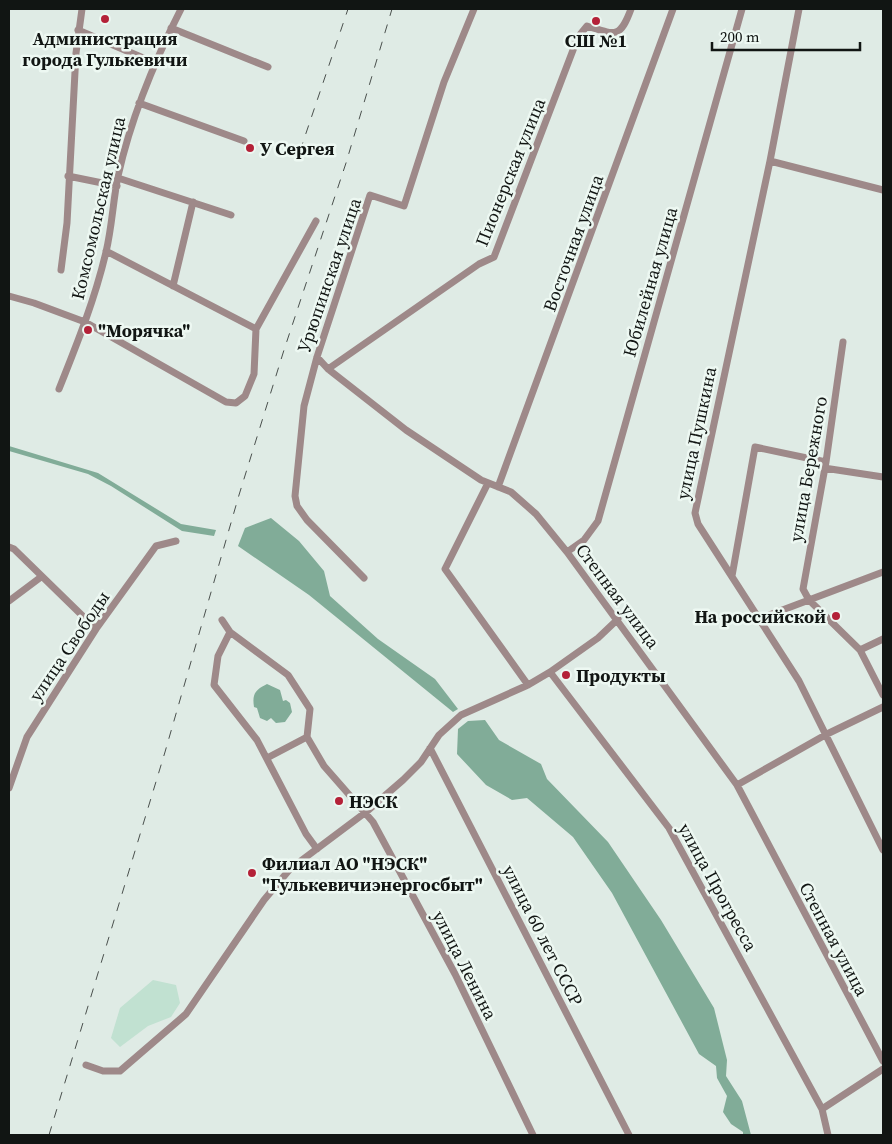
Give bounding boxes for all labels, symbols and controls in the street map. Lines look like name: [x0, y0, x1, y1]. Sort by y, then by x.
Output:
marker: Администрация города Гулькевичи: [99, 13, 111, 25]
marker: СШ №1: [590, 15, 602, 27]
scale bar: [712, 20, 860, 52]
place label: Администрация города Гулькевичи: [22, 26, 188, 72]
text: 200 m: [720, 26, 760, 47]
place label: СШ №1: [565, 28, 627, 53]
street label: Пионерская улица: [469, 93, 552, 250]
street label: Комсомольская улица: [65, 113, 131, 302]
place label: У Сергея: [260, 136, 335, 161]
marker: У Сергея: [244, 142, 256, 154]
street label: Восточная улица: [537, 170, 610, 315]
street label: Урюпинская улица: [291, 194, 367, 356]
street label: Юбилейная улица: [617, 203, 684, 360]
place label: "Морячка": [98, 318, 190, 343]
marker: "Морячка": [82, 324, 94, 336]
street label: улица Пушкина: [670, 364, 722, 502]
street label: улица Бережного: [783, 394, 833, 544]
street label: Степная улица: [570, 538, 666, 654]
street label: улица Свободы: [23, 586, 115, 706]
place label: На российской: [694, 604, 826, 629]
marker: На российской: [830, 610, 842, 622]
place label: Продукты: [576, 663, 666, 688]
marker: Продукты: [560, 669, 572, 681]
place label: НЭСК: [349, 789, 398, 814]
marker: НЭСК: [333, 795, 345, 807]
street label: улица Прогресса: [672, 818, 764, 956]
place label: Филиал АО "НЭСК" "Гулькевичиэнергосбыт": [262, 851, 483, 897]
street label: улица 60 лет СССР: [497, 860, 589, 1010]
marker: Филиал АО "НЭСК" "Гулькевичиэнергосбыт": [246, 867, 258, 879]
street label: Степная улица: [793, 878, 875, 1001]
street label: улица Ленина: [427, 906, 504, 1025]

